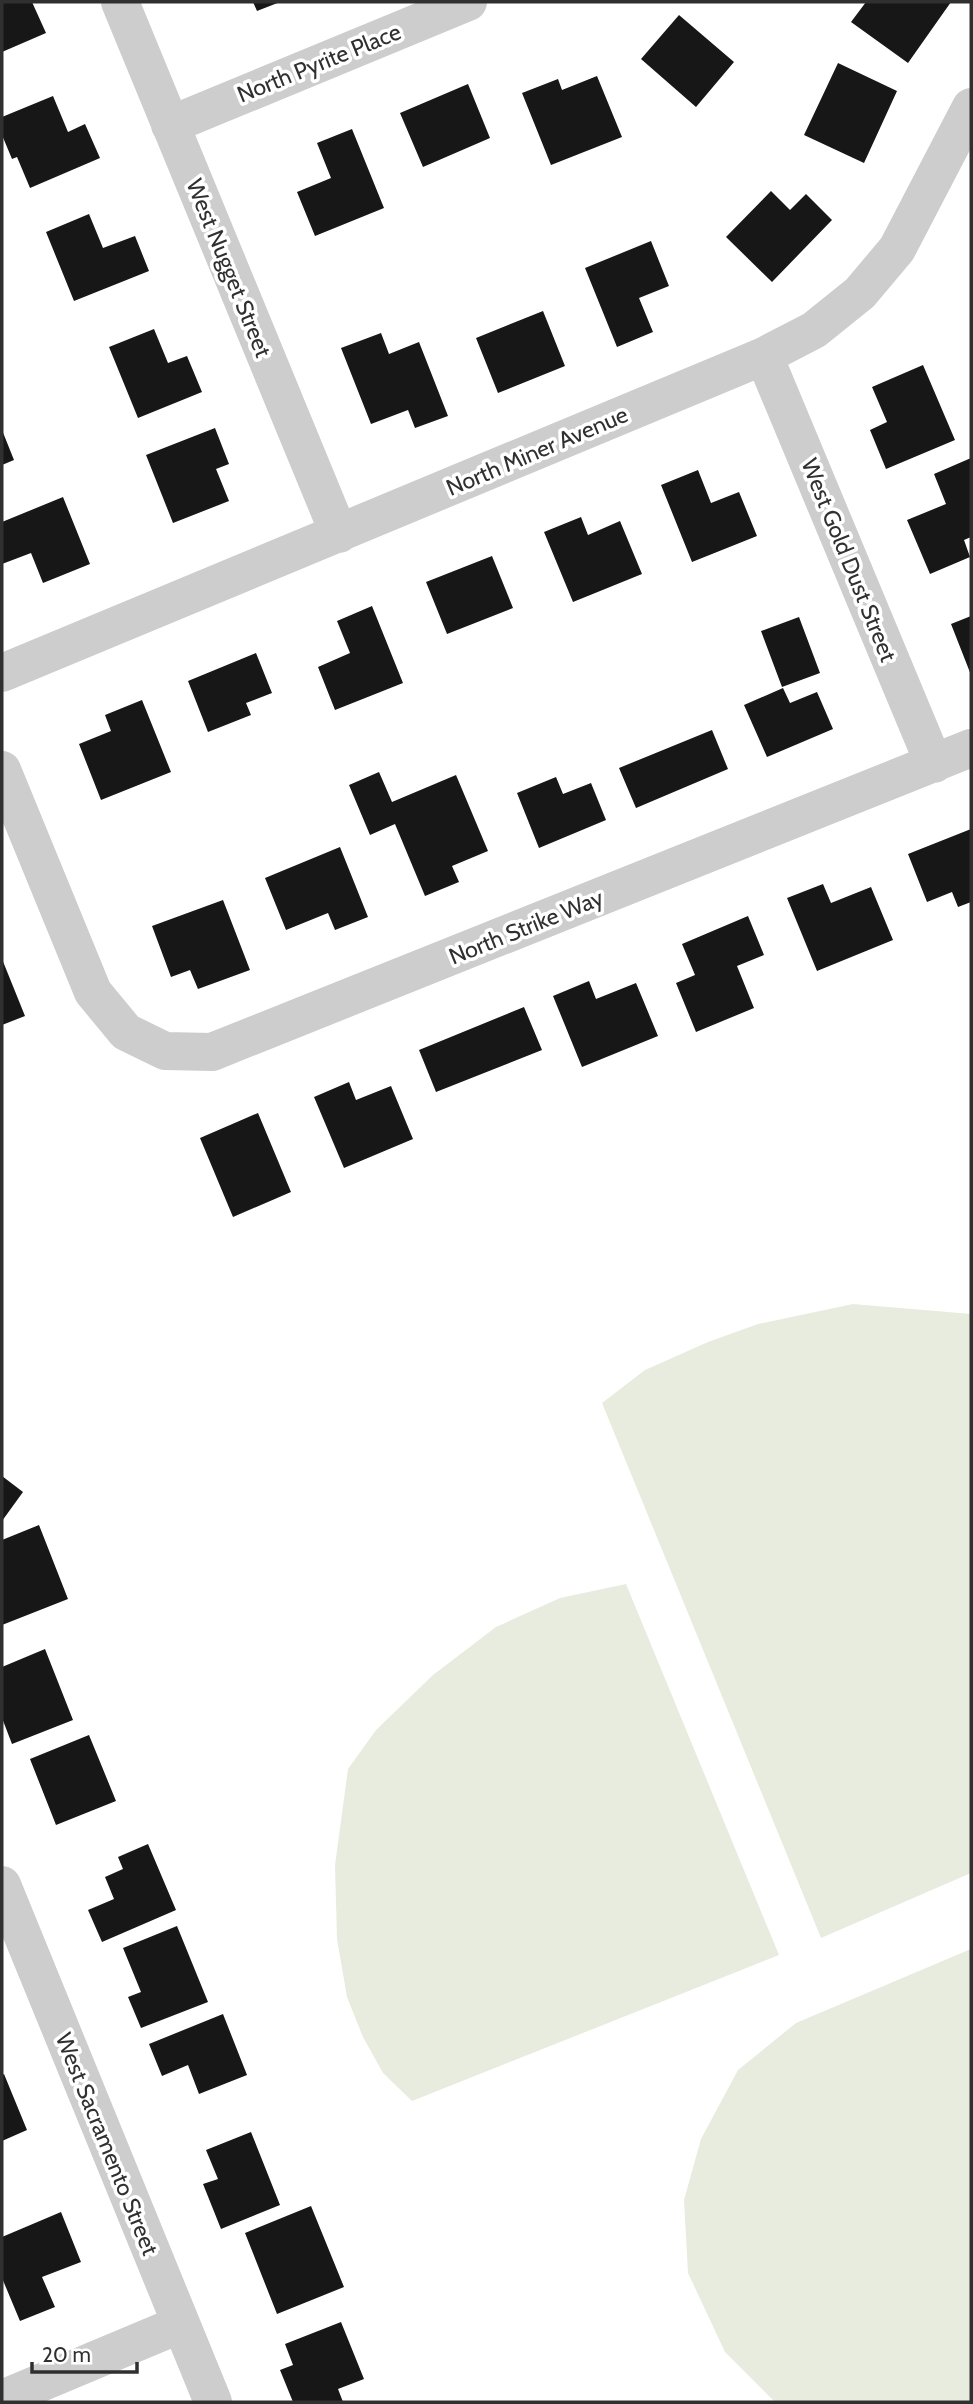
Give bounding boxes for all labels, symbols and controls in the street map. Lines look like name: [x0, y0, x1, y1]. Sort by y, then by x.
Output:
street label: North Pyrite Place: [233, 17, 405, 109]
street label: West Nugget Street: [180, 175, 278, 361]
street label: North Miner Avenue: [442, 400, 632, 502]
street label: West Gold Dust Street: [795, 454, 903, 666]
street label: North Strike Way: [445, 883, 608, 971]
street label: West Sacramento Street: [50, 2029, 165, 2260]
scale bar: [32, 2330, 136, 2374]
text: 20 m: [42, 2342, 91, 2367]

